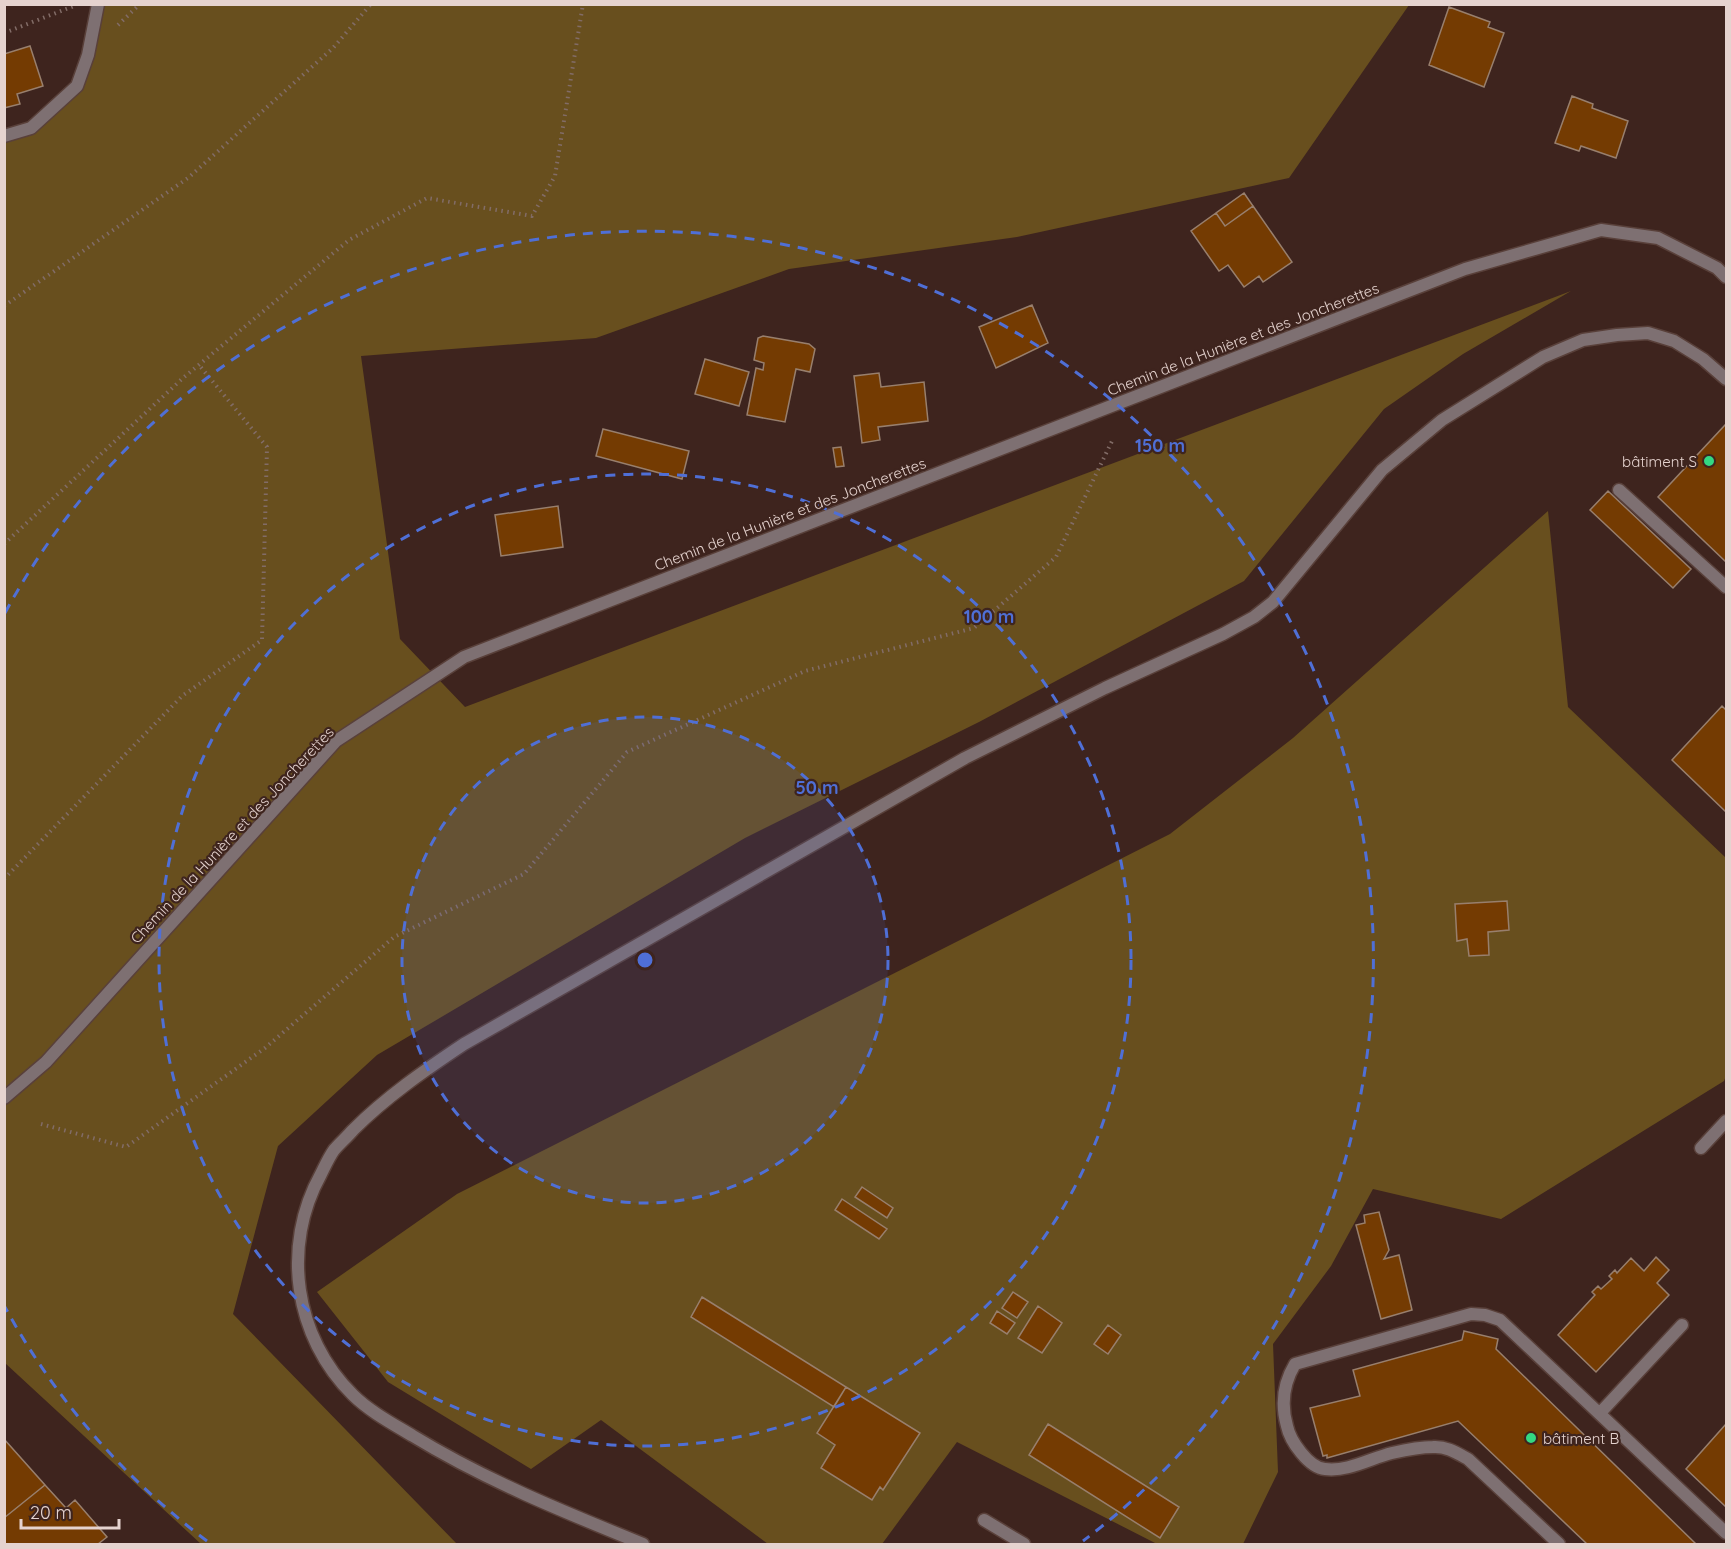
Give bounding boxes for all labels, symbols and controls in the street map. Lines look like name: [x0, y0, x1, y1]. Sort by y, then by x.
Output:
street label: Chemin de la Hunière et des Joncherettes: [1105, 278, 1381, 400]
text: 150 m: [1135, 434, 1185, 457]
place label: bâtiment S: [1622, 452, 1697, 471]
street label: Chemin de la Hunière et des Joncherettes: [652, 453, 928, 575]
marker: bâtiment S: [1702, 454, 1716, 468]
text: 100 m: [964, 605, 1014, 628]
street label: Chemin de la Hunière et des Joncherettes: [126, 723, 338, 947]
text: 50 m: [795, 776, 839, 799]
centre of rings: [635, 950, 655, 970]
place label: bâtiment B: [1543, 1429, 1619, 1448]
marker: bâtiment B: [1524, 1431, 1538, 1445]
scale bar: [21, 1492, 118, 1530]
text: 20 m: [30, 1501, 72, 1524]

